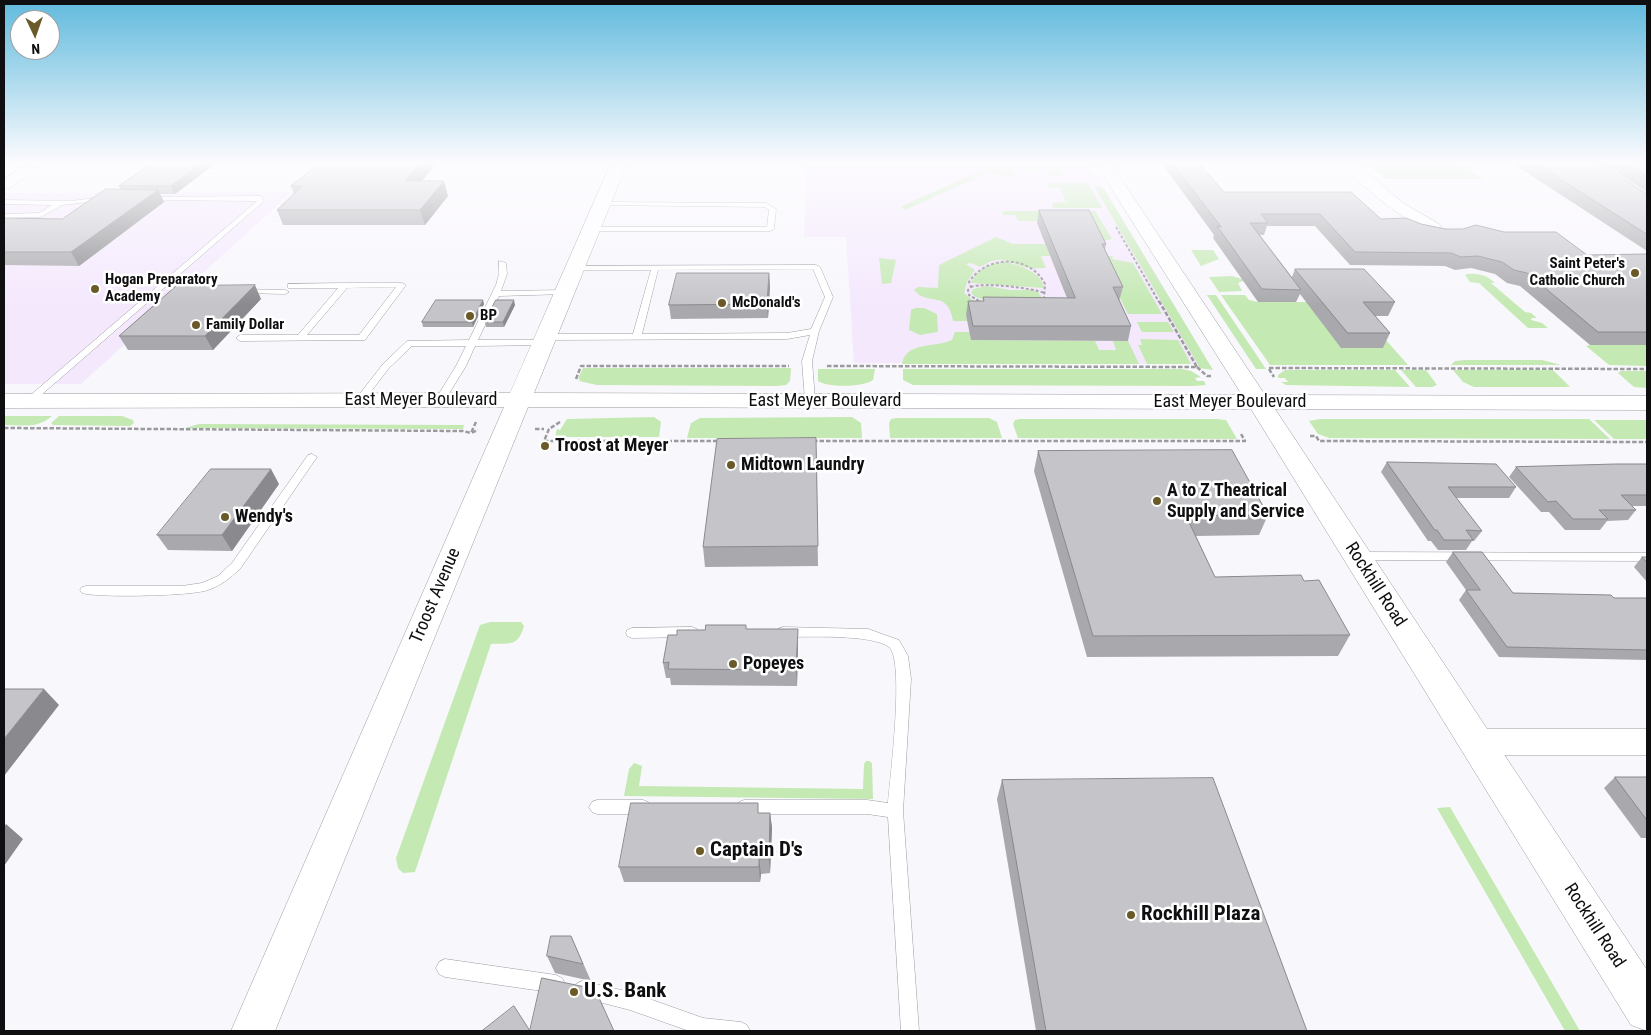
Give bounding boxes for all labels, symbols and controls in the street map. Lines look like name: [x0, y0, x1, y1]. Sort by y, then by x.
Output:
north arrow: [10, 10, 60, 60]
text: N: [31, 41, 40, 57]
place label: Saint Peter's Catholic Church: [1530, 255, 1625, 290]
marker: Saint Peter's Catholic Church: [1629, 267, 1641, 279]
place label: Hogan Preparatory Academy: [105, 271, 218, 306]
marker: Hogan Preparatory Academy: [89, 283, 101, 295]
place label: McDonald's: [732, 294, 800, 312]
marker: McDonald's: [716, 297, 728, 309]
place label: BP: [480, 307, 497, 325]
marker: BP: [464, 310, 476, 322]
place label: Family Dollar: [206, 316, 284, 334]
marker: Family Dollar: [190, 319, 202, 331]
street label: East Meyer Boulevard: [344, 389, 498, 411]
street label: East Meyer Boulevard: [748, 390, 902, 412]
street label: East Meyer Boulevard: [1153, 391, 1307, 413]
place label: Troost at Meyer: [555, 435, 668, 457]
marker: Troost at Meyer: [539, 440, 551, 452]
place label: Midtown Laundry: [741, 454, 865, 476]
marker: Midtown Laundry: [725, 459, 737, 471]
place label: A to Z Theatrical Supply and Service: [1167, 480, 1304, 522]
marker: A to Z Theatrical Supply and Service: [1151, 495, 1163, 507]
place label: Wendy's: [235, 506, 293, 528]
marker: Wendy's: [219, 511, 231, 523]
street label: Rockhill Road: [1340, 539, 1410, 631]
street label: Troost Avenue: [406, 545, 466, 647]
place label: Popeyes: [743, 653, 804, 675]
marker: Popeyes: [727, 658, 739, 670]
place label: Captain D's: [710, 838, 803, 864]
marker: Captain D's: [694, 845, 706, 857]
street label: Rockhill Road: [1559, 880, 1629, 972]
place label: Rockhill Plaza: [1141, 902, 1260, 928]
marker: Rockhill Plaza: [1125, 909, 1137, 921]
place label: U.S. Bank: [584, 979, 666, 1005]
marker: U.S. Bank: [568, 986, 580, 998]

